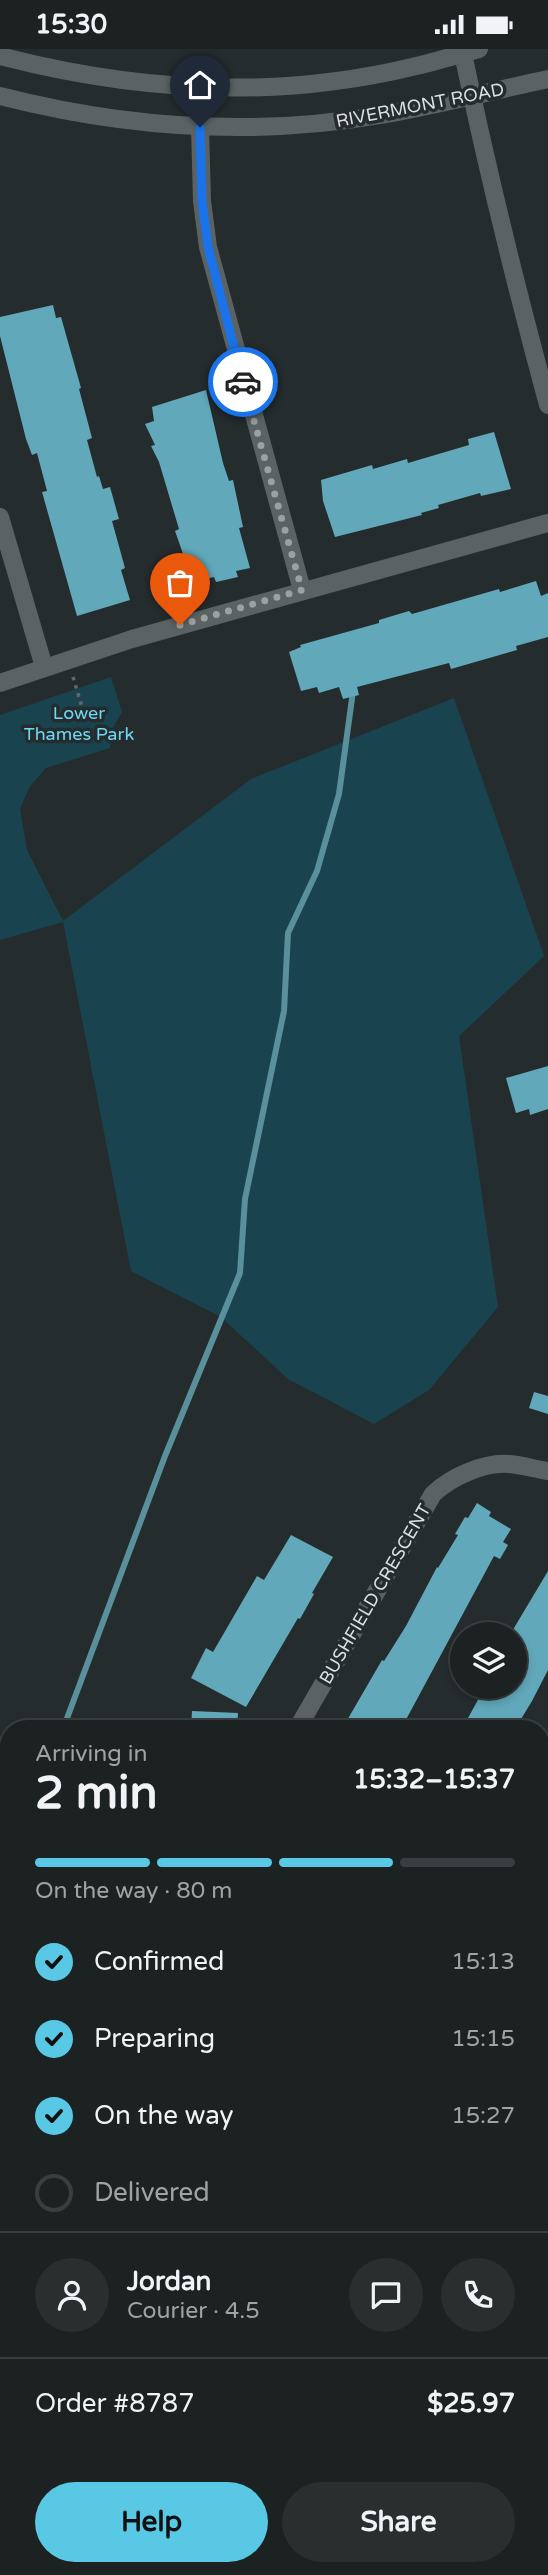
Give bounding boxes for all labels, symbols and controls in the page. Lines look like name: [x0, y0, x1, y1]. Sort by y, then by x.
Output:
text: 15:30: [35, 9, 107, 40]
pin: [170, 55, 230, 127]
icon: home: [181, 66, 219, 104]
street label: RIVERMONT ROAD: [334, 78, 506, 132]
courier: [208, 347, 278, 417]
icon: car: [224, 363, 262, 401]
pin: [150, 553, 210, 625]
icon: bag: [161, 564, 199, 602]
park label: Lower Thames Park: [24, 702, 134, 745]
street label: BUSHFIELD CRESCENT: [314, 1500, 436, 1688]
map controls: [450, 1622, 527, 1699]
button: layers: [450, 1622, 527, 1699]
text: Arriving in: [35, 1740, 148, 1768]
text: 15:32–15:37: [353, 1764, 515, 1795]
text: 2 min: [35, 1766, 158, 1821]
text: On the way · 80 m: [35, 1877, 232, 1905]
icon: check: [35, 1943, 73, 1981]
text: Confirmed: [94, 1946, 224, 1977]
text: 15:13: [451, 1948, 515, 1976]
icon: check: [35, 2020, 73, 2058]
text: Preparing: [94, 2023, 215, 2054]
text: 15:15: [451, 2025, 515, 2053]
icon: check: [35, 2097, 73, 2135]
text: On the way: [94, 2100, 234, 2131]
text: 15:27: [451, 2102, 515, 2130]
text: Delivered: [94, 2177, 210, 2208]
button: person: [35, 2258, 109, 2332]
button: chat: [349, 2258, 423, 2332]
button: phone: [441, 2258, 515, 2332]
text: Jordan: [127, 2266, 211, 2297]
text: Courier · 4.5: [127, 2297, 260, 2325]
text: Order #8787: [35, 2388, 195, 2419]
text: $25.97: [427, 2388, 515, 2419]
button: Help: [35, 2482, 268, 2562]
button: Share: [282, 2482, 515, 2562]

